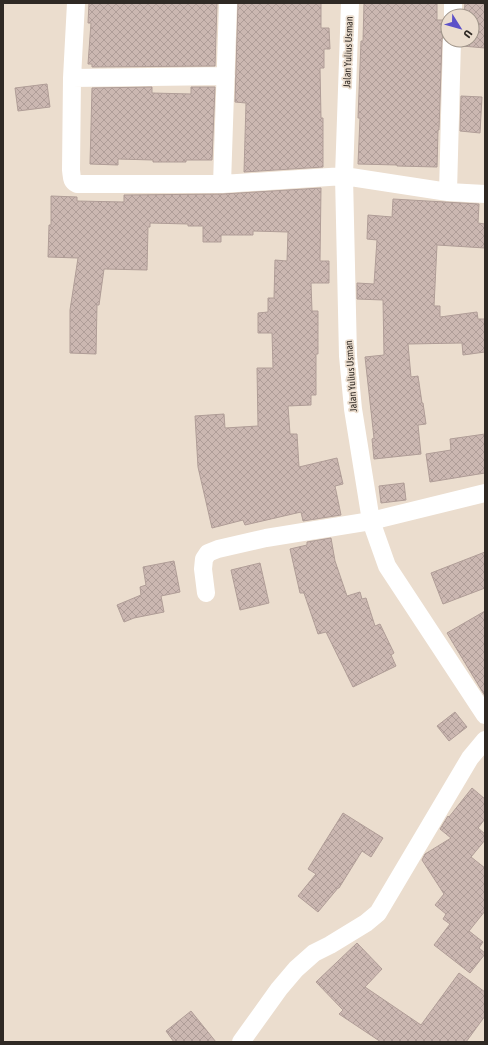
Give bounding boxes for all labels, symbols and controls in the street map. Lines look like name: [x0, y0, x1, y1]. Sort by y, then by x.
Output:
north arrow: [440, 8, 480, 48]
street label: Jalan Yulius Usman: [341, 16, 355, 88]
text: U: [461, 28, 475, 40]
street label: Jalan Yulius Usman: [343, 340, 359, 412]

